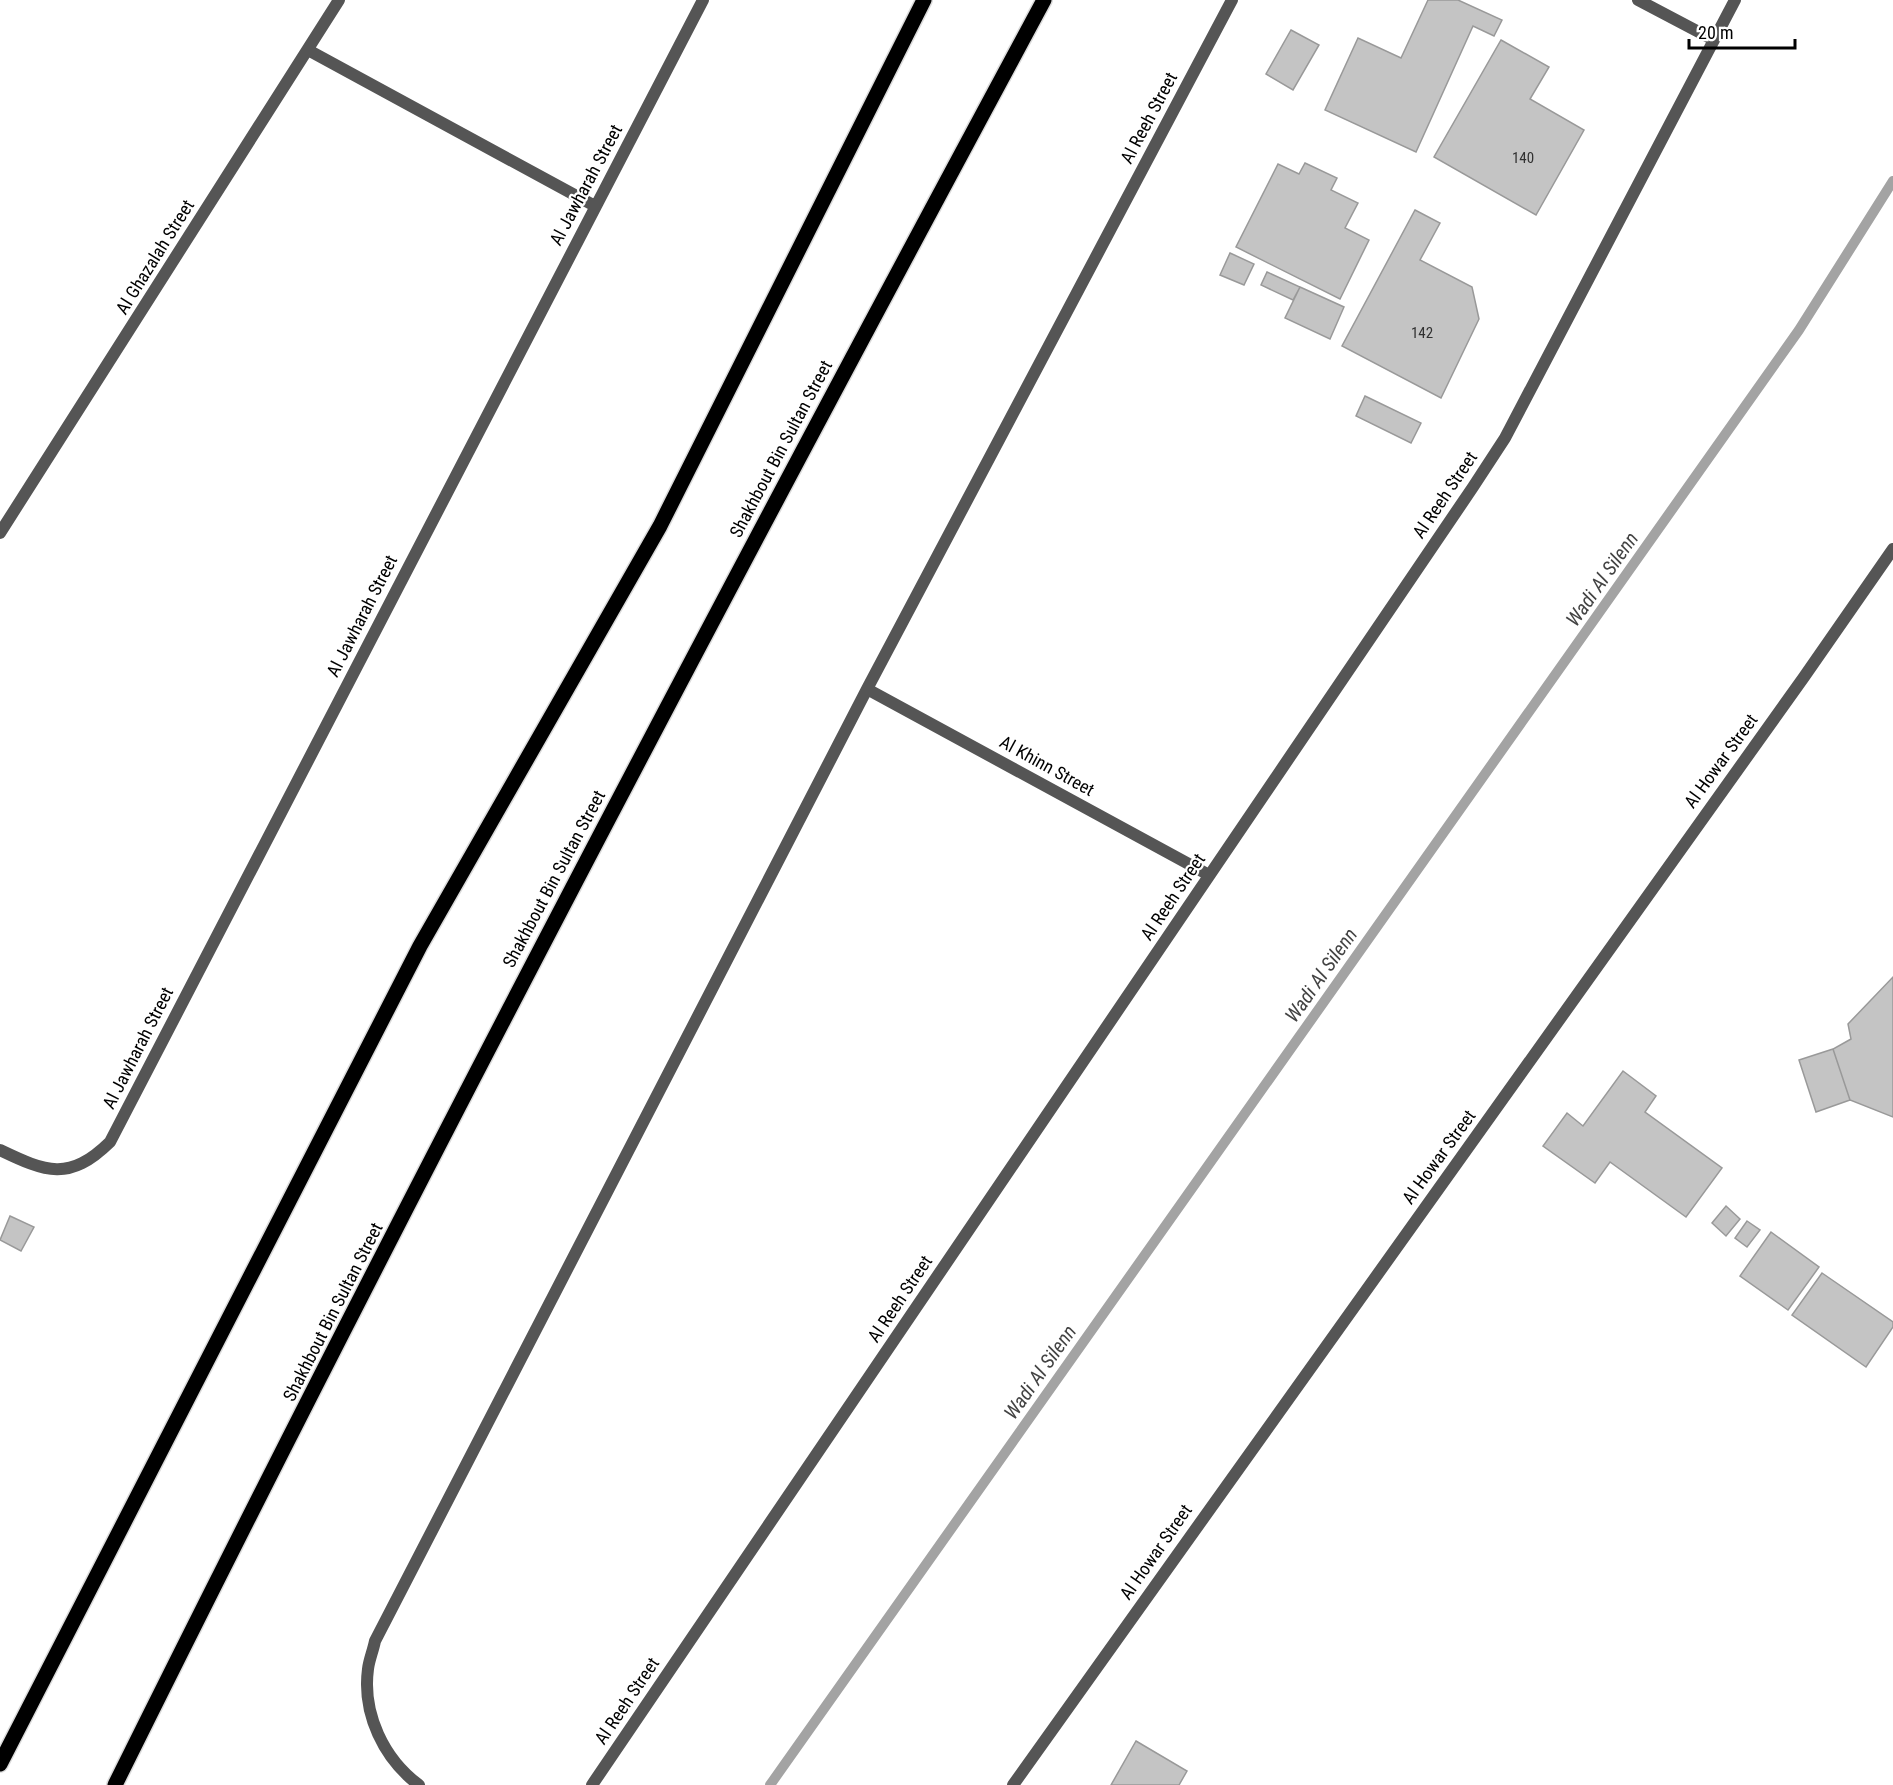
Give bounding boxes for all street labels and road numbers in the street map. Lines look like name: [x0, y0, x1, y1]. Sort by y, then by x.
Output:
street label: Al Reeh Street: [1116, 69, 1181, 167]
street label: Al Jawharah Street: [545, 121, 626, 249]
street label: Al Ghazalah Street: [111, 196, 198, 318]
street label: Shakhbout Bin Sultan Street: [725, 357, 836, 541]
street label: Al Reeh Street: [1408, 447, 1481, 542]
street label: Al Jawharah Street: [322, 551, 401, 680]
street label: Al Howar Street: [1679, 710, 1762, 812]
street label: Al Khinn Street: [996, 731, 1098, 800]
street label: Shakhbout Bin Sultan Street: [498, 787, 609, 971]
street label: Al Reeh Street: [1136, 849, 1209, 944]
street label: Al Jawharah Street: [98, 983, 177, 1112]
street label: Al Howar Street: [1397, 1106, 1480, 1208]
street label: Shakhbout Bin Sultan Street: [278, 1219, 387, 1405]
street label: Al Reeh Street: [863, 1251, 936, 1346]
street label: Al Howar Street: [1115, 1500, 1196, 1603]
street label: Al Reeh Street: [590, 1653, 663, 1748]

